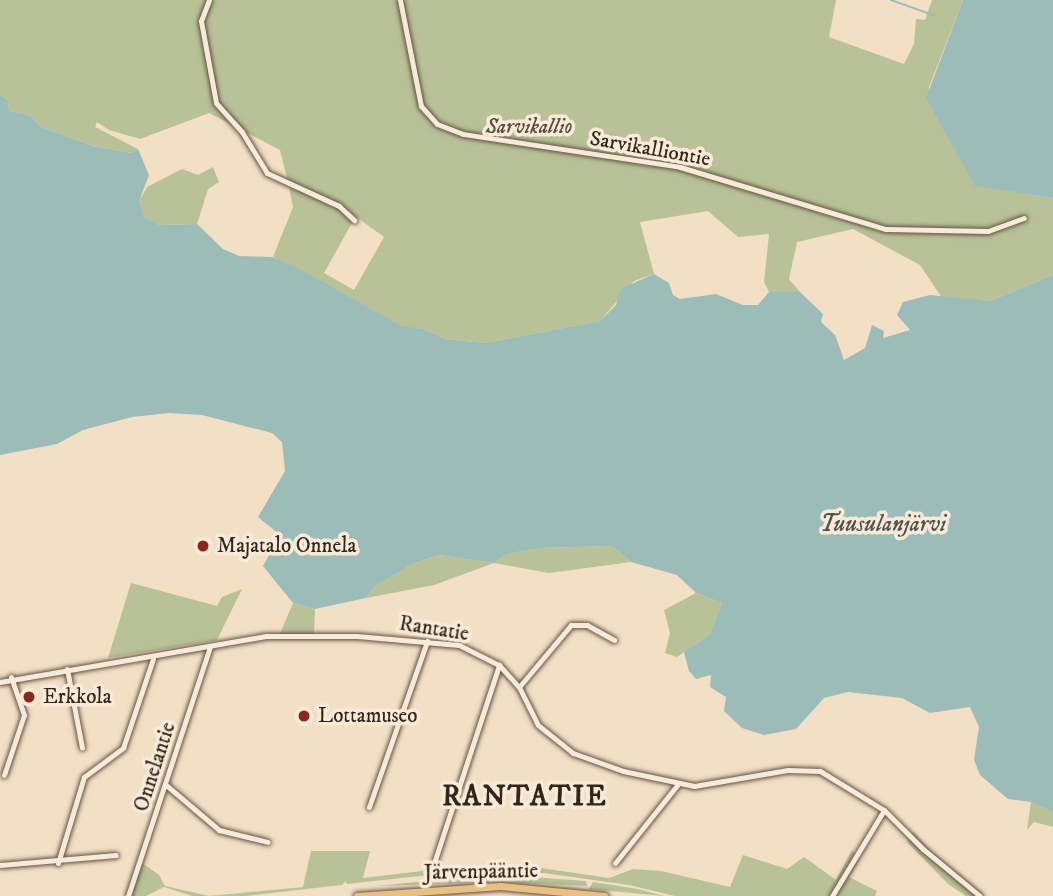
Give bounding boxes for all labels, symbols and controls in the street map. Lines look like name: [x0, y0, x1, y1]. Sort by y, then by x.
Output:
park label: Sarvikallio: [486, 114, 572, 140]
street label: Sarvikalliontie: [588, 126, 712, 172]
water label: Tuusulanjärvi: [820, 511, 946, 539]
place label: Majatalo Onnela: [217, 533, 356, 559]
marker: Majatalo Onnela: [195, 538, 211, 554]
street label: Rantatie: [397, 611, 471, 647]
place label: Erkkola: [43, 684, 112, 710]
marker: Erkkola: [21, 689, 37, 705]
place label: Lottamuseo: [318, 703, 417, 729]
marker: Lottamuseo: [296, 708, 312, 724]
street label: Onnelantie: [129, 719, 181, 815]
district label: RANTATIE: [443, 780, 607, 814]
street label: Järvenpääntie: [424, 858, 538, 886]

